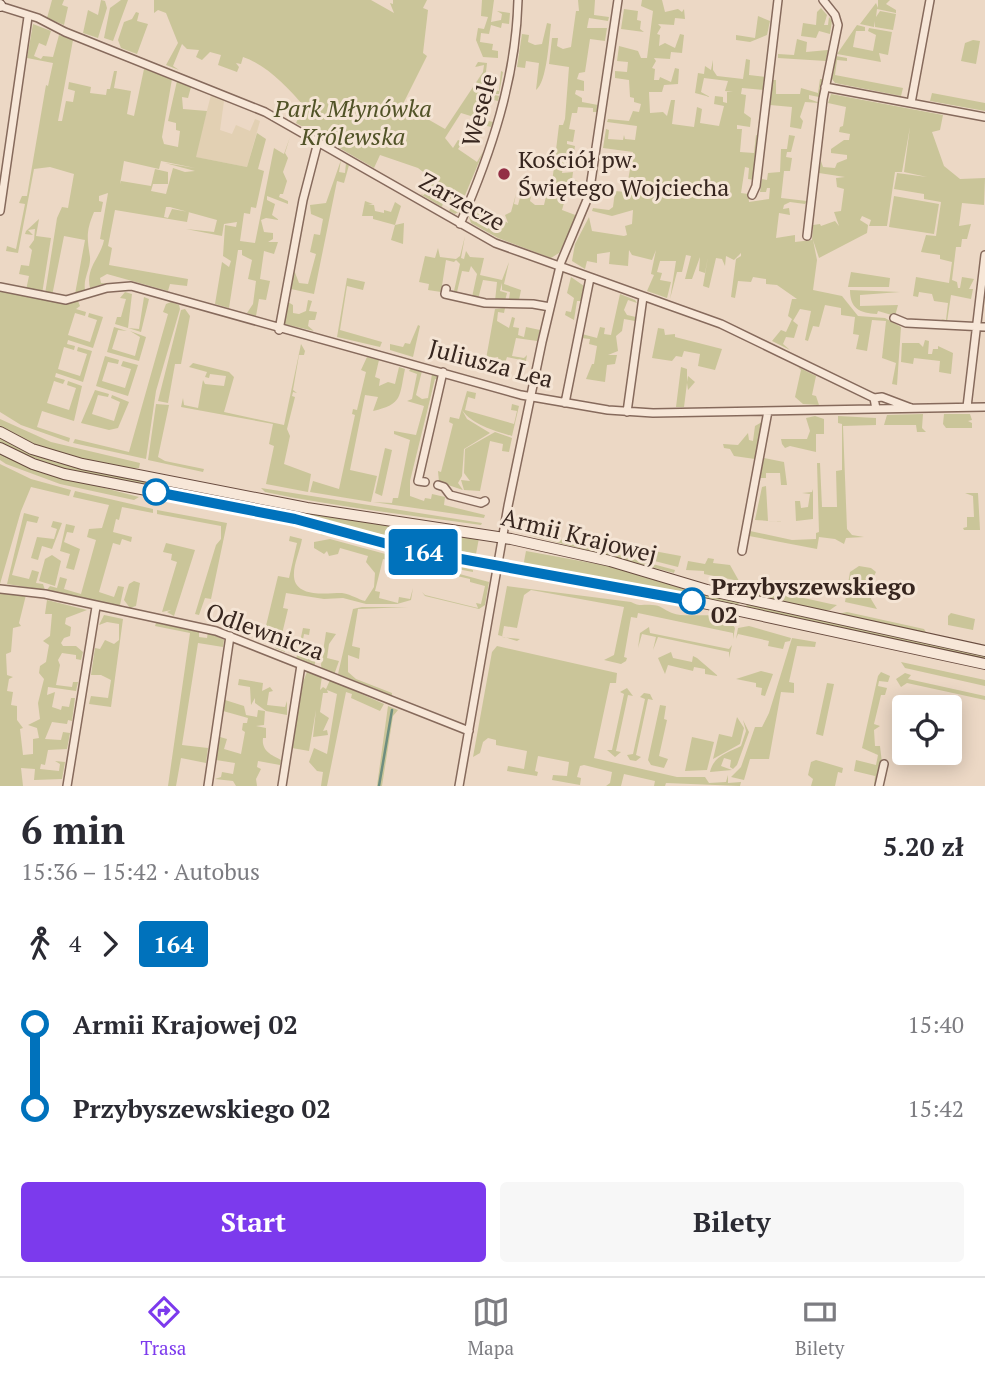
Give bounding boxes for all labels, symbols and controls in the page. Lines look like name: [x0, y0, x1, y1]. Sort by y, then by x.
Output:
street label: Wesele: [454, 70, 504, 150]
park label: Park Młynówka Królewska: [273, 92, 432, 152]
place label: Kościół pw. Świętego Wojciecha: [518, 143, 729, 203]
street label: Zarzecze: [414, 164, 511, 238]
marker: Kościół pw. Świętego Wojciecha: [496, 166, 512, 182]
street label: Juliusza Lea: [425, 331, 557, 395]
unlabelled marker: [143, 479, 169, 505]
street label: Armii Krajowej: [498, 500, 661, 570]
line badge: 164: [383, 529, 463, 575]
text: 164: [403, 536, 443, 568]
place label: Przybyszewskiego 02: [711, 570, 915, 630]
marker: Przybyszewskiego 02: [679, 588, 705, 614]
street label: Odlewnicza: [202, 595, 329, 667]
map controls: [892, 695, 962, 765]
button: locate: [892, 695, 962, 765]
text: 6 min: [21, 805, 125, 855]
text: 5.20 zł: [883, 829, 964, 863]
text: 15:36 – 15:42 · Autobus: [21, 856, 260, 887]
icon: walk: [21, 925, 59, 963]
icon: forward: [91, 925, 129, 963]
text: 4: [69, 928, 81, 959]
text: 164: [153, 928, 194, 960]
text: Armii Krajowej 02: [73, 1007, 298, 1041]
text: 15:40: [907, 1009, 964, 1040]
text: Przybyszewskiego 02: [73, 1091, 331, 1125]
text: 15:42: [907, 1093, 964, 1124]
button: Start: [21, 1182, 486, 1262]
button: Bilety: [500, 1182, 964, 1262]
tab: Trasa: [141, 1293, 186, 1360]
tab: Mapa: [468, 1293, 514, 1360]
tab: Bilety: [795, 1293, 844, 1360]

